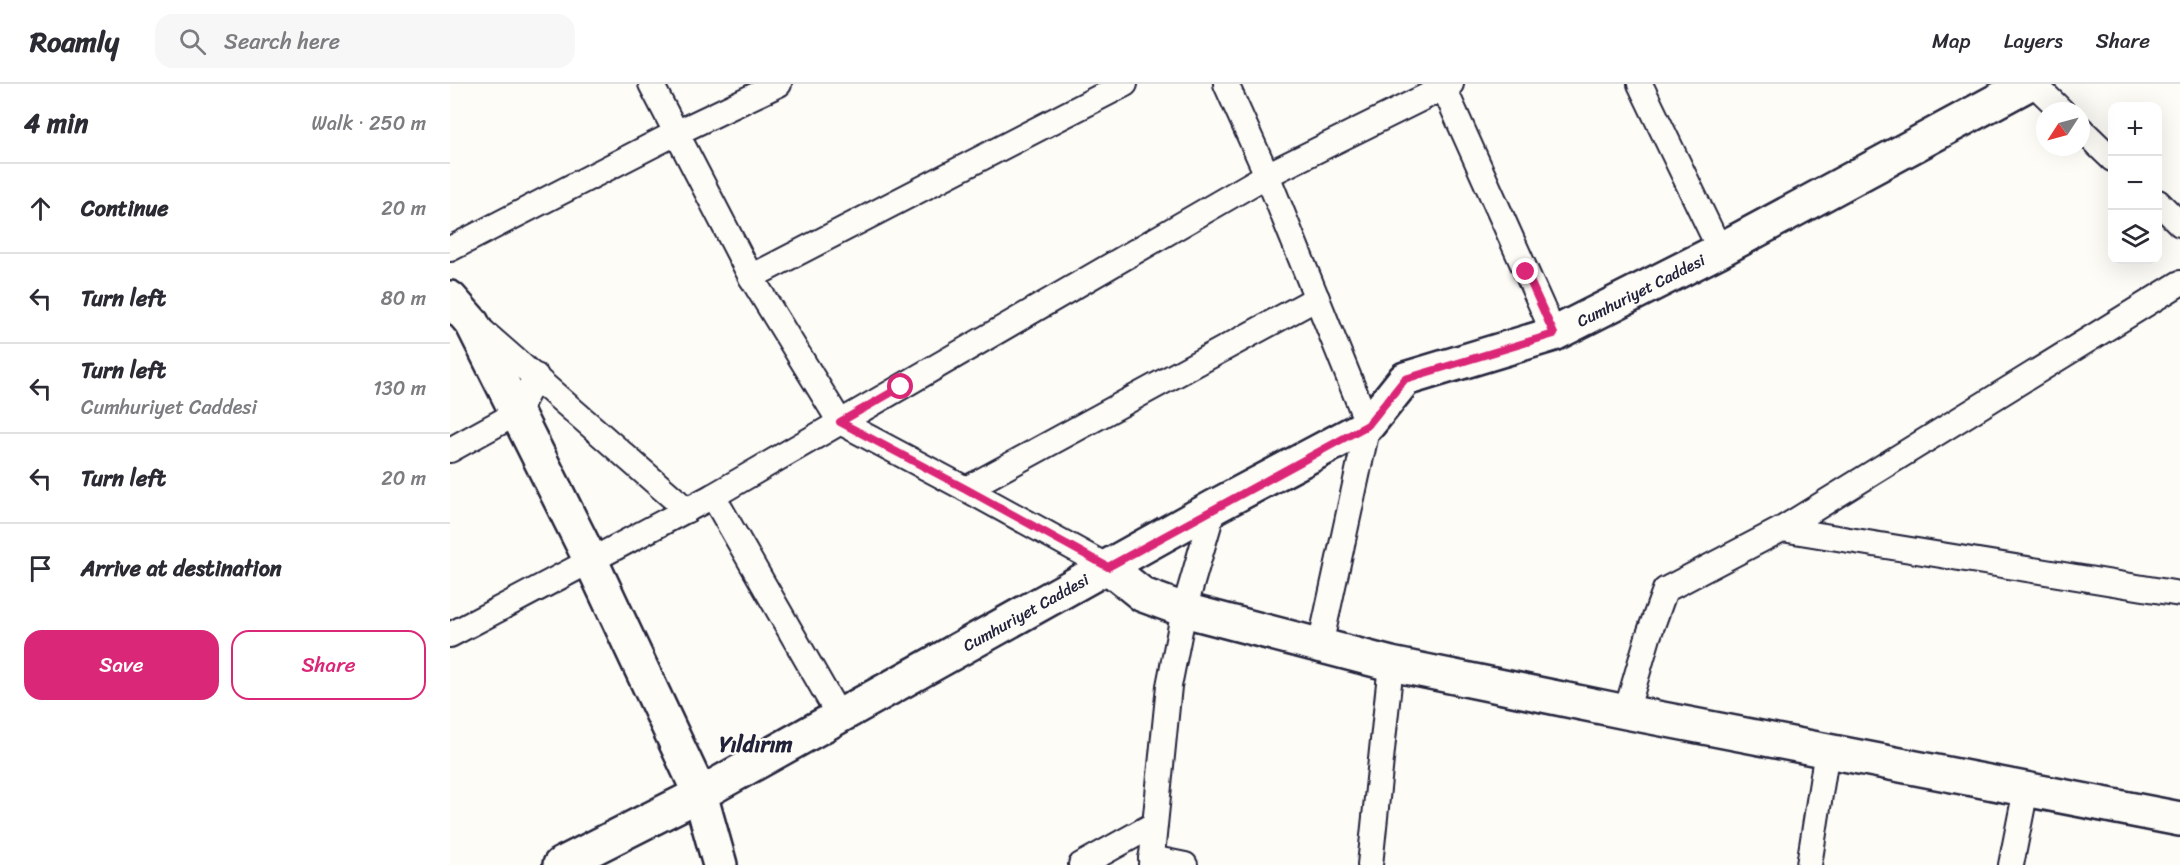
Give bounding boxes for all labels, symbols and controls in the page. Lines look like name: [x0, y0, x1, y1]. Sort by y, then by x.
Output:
search box: [155, 14, 575, 68]
text: Roamly: [30, 17, 119, 66]
text: Search here: [224, 22, 340, 61]
text: Map: [1932, 22, 1971, 60]
text: Layers: [2004, 22, 2063, 60]
text: Share: [2096, 22, 2150, 60]
icon: search: [176, 25, 209, 58]
text: 4 min: [24, 100, 88, 146]
north arrow: [2036, 102, 2090, 156]
map controls: [2108, 102, 2162, 264]
button: +: [2108, 102, 2162, 156]
text: Walk · 250 m: [312, 106, 426, 141]
button: −: [2108, 156, 2162, 210]
text: Continue: [81, 189, 169, 228]
text: 20 m: [381, 191, 426, 226]
icon: ahead: [24, 192, 57, 225]
button: layers: [2108, 210, 2162, 264]
street label: Cumhuriyet Caddesi: [1571, 245, 1711, 335]
route end: [1512, 258, 1538, 284]
text: Turn left: [81, 279, 166, 318]
text: 80 m: [381, 281, 426, 316]
icon: left: [24, 282, 57, 315]
text: Turn left: [81, 351, 166, 390]
text: 130 m: [373, 371, 426, 406]
icon: left: [24, 372, 57, 405]
route start: [887, 373, 913, 399]
text: Cumhuriyet Caddesi: [81, 390, 257, 425]
text: Turn left: [81, 459, 166, 498]
text: 20 m: [381, 461, 426, 496]
icon: left: [24, 462, 57, 495]
text: Arrive at destination: [81, 549, 282, 588]
icon: arrive: [24, 552, 57, 585]
street label: Cumhuriyet Caddesi: [957, 565, 1095, 659]
button: Save: [24, 630, 219, 700]
button: Share: [231, 630, 426, 700]
district label: Yıldırım: [720, 725, 793, 764]

